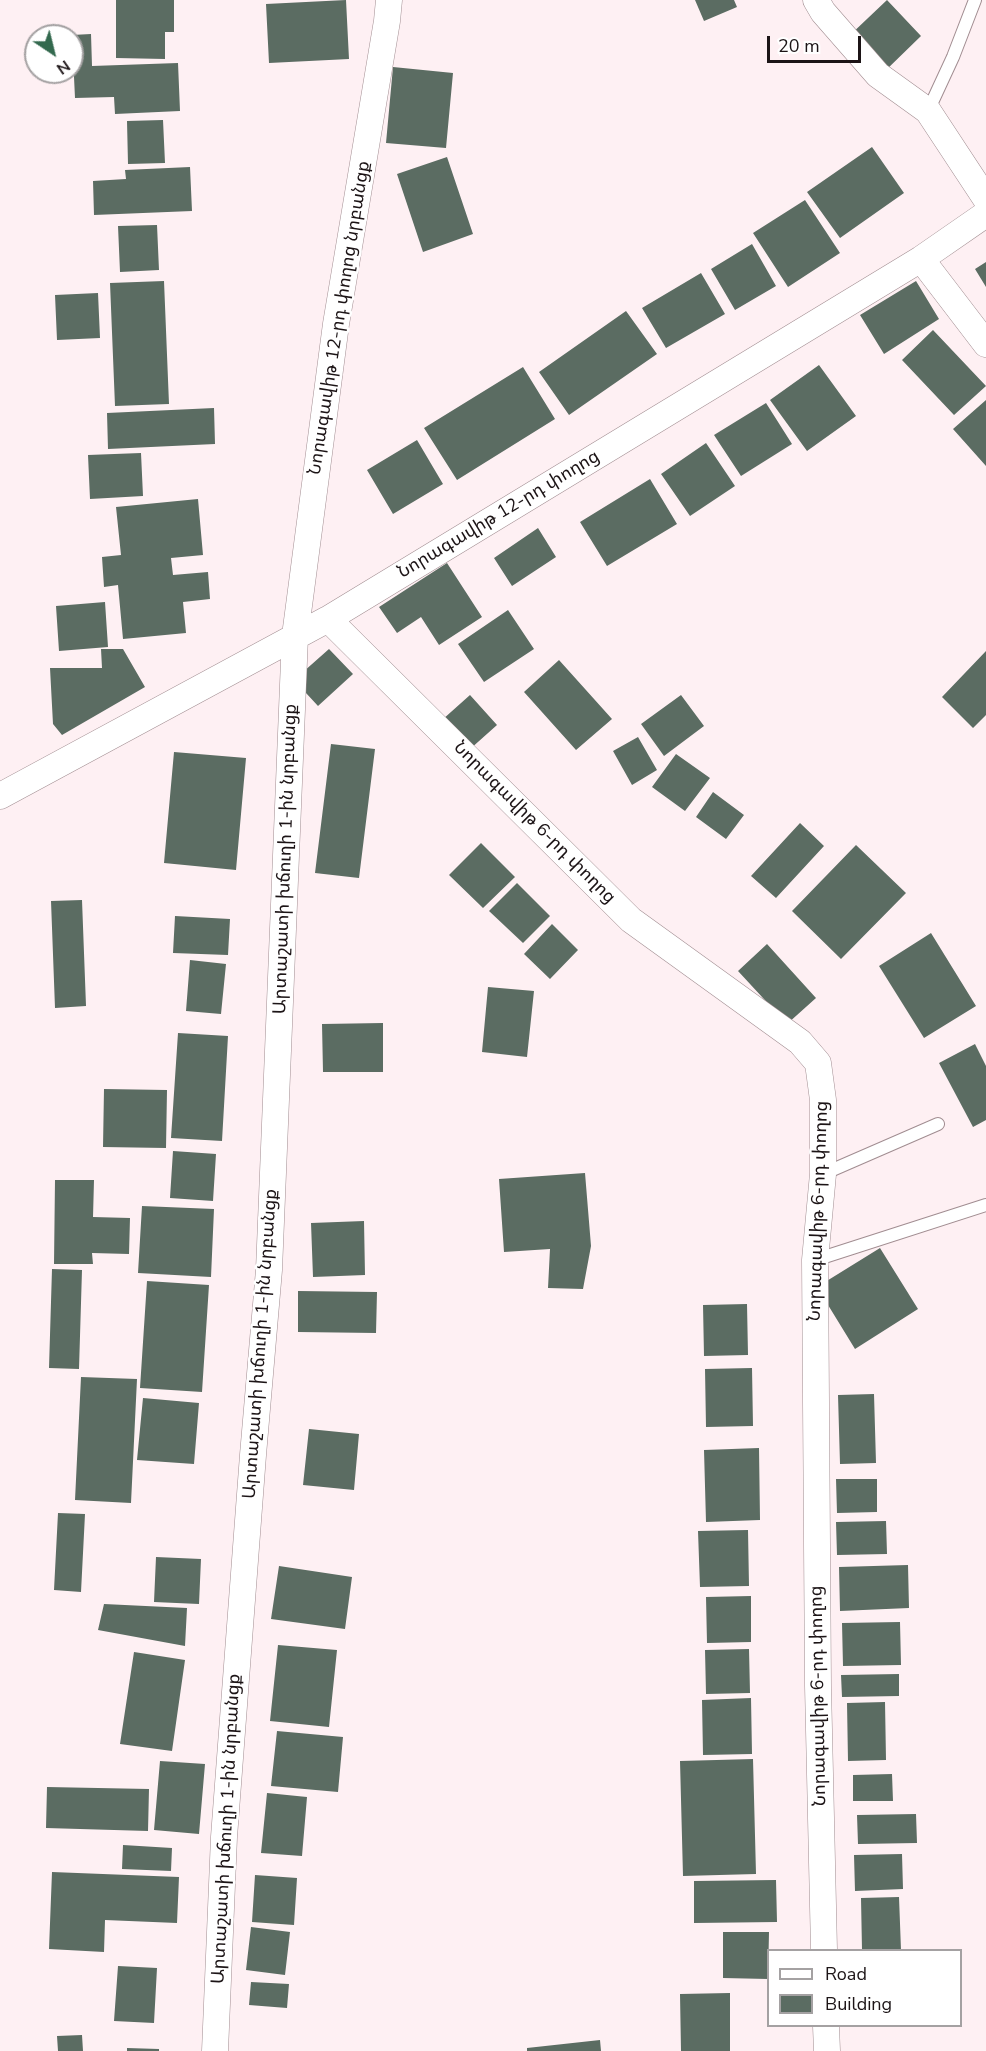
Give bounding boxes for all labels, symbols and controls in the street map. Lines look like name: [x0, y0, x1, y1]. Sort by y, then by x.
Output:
north arrow: [24, 24, 84, 84]
scale bar: [770, 24, 864, 62]
text: 20 m: [778, 34, 820, 58]
text: N: [52, 55, 74, 80]
street label: Նորագավիթ 12-րդ փողոց նրբանցք: [305, 160, 375, 476]
street label: Նորագավիթ 12-րդ փողոց: [394, 446, 604, 584]
street label: Արտաշատի խճուղի 1-ին նրբանցք: [270, 703, 302, 1015]
street label: Նորագավիթ 6-րդ փողոց: [448, 737, 620, 909]
street label: Նորագավիթ 6-րդ փողոց: [804, 1100, 834, 1322]
street label: Արտաշատի խճուղի 1-ին նրբանցք: [239, 1188, 283, 1500]
street label: Նորագավիթ 6-րդ փողոց: [806, 1585, 832, 1807]
street label: Արտաշատի խճուղի 1-ին նրբանցք: [208, 1673, 246, 1985]
legend: [767, 1949, 962, 2027]
text: Road: [825, 1962, 867, 1986]
text: Building: [825, 1992, 892, 2016]

